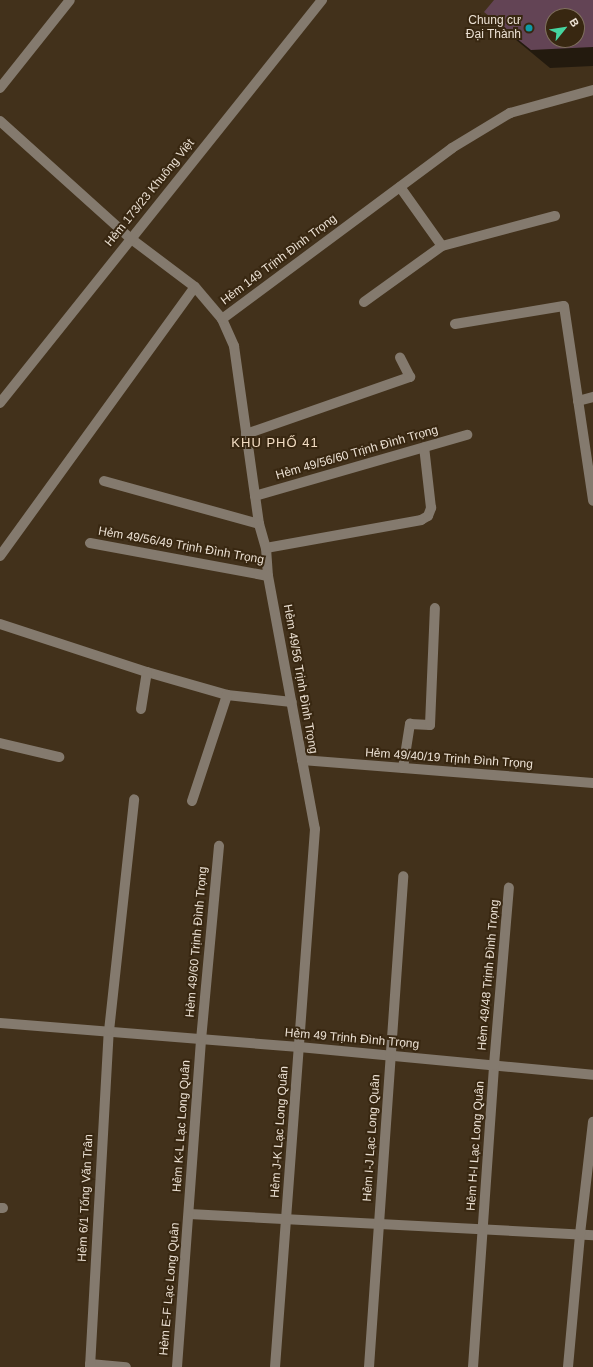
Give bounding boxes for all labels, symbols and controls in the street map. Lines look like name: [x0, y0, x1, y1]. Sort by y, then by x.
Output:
north arrow: [545, 8, 585, 48]
place label: Chung cư Đại Thành: [466, 14, 521, 42]
text: B: [567, 16, 582, 29]
marker: Chung cư Đại Thành: [524, 23, 534, 33]
street label: Hẻm 173/23 Khuông Việt: [102, 136, 198, 250]
street label: Hẻm 149 Trịnh Đình Trọng: [218, 212, 340, 308]
street label: Hẻm 49/56/60 Trịnh Đình Trọng: [274, 423, 440, 483]
district label: KHU PHỐ 41: [231, 435, 319, 451]
street label: Hẻm 49/56/49 Trịnh Đình Trọng: [97, 524, 265, 568]
street label: Hẻm 49/56 Trịnh Đình Trọng: [280, 603, 320, 755]
street label: Hẻm 49/40/19 Trịnh Đình Trọng: [364, 746, 534, 772]
street label: Hẻm 49/60 Trịnh Đình Trọng: [183, 866, 211, 1018]
street label: Hẻm 49/48 Trịnh Đình Trọng: [475, 899, 503, 1051]
street label: Hẻm 49 Trịnh Đình Trọng: [284, 1026, 420, 1052]
street label: Hẻm K-L Lạc Long Quân: [170, 1059, 194, 1193]
street label: Hẻm J-K Lạc Long Quân: [268, 1066, 292, 1198]
street label: Hẻm I-J Lạc Long Quân: [360, 1074, 384, 1202]
street label: Hẻm H-I Lạc Long Quân: [464, 1081, 488, 1211]
street label: Hẻm 6/1 Tống Văn Trân: [75, 1134, 97, 1262]
street label: Hẻm E-F Lạc Long Quân: [157, 1222, 183, 1356]

